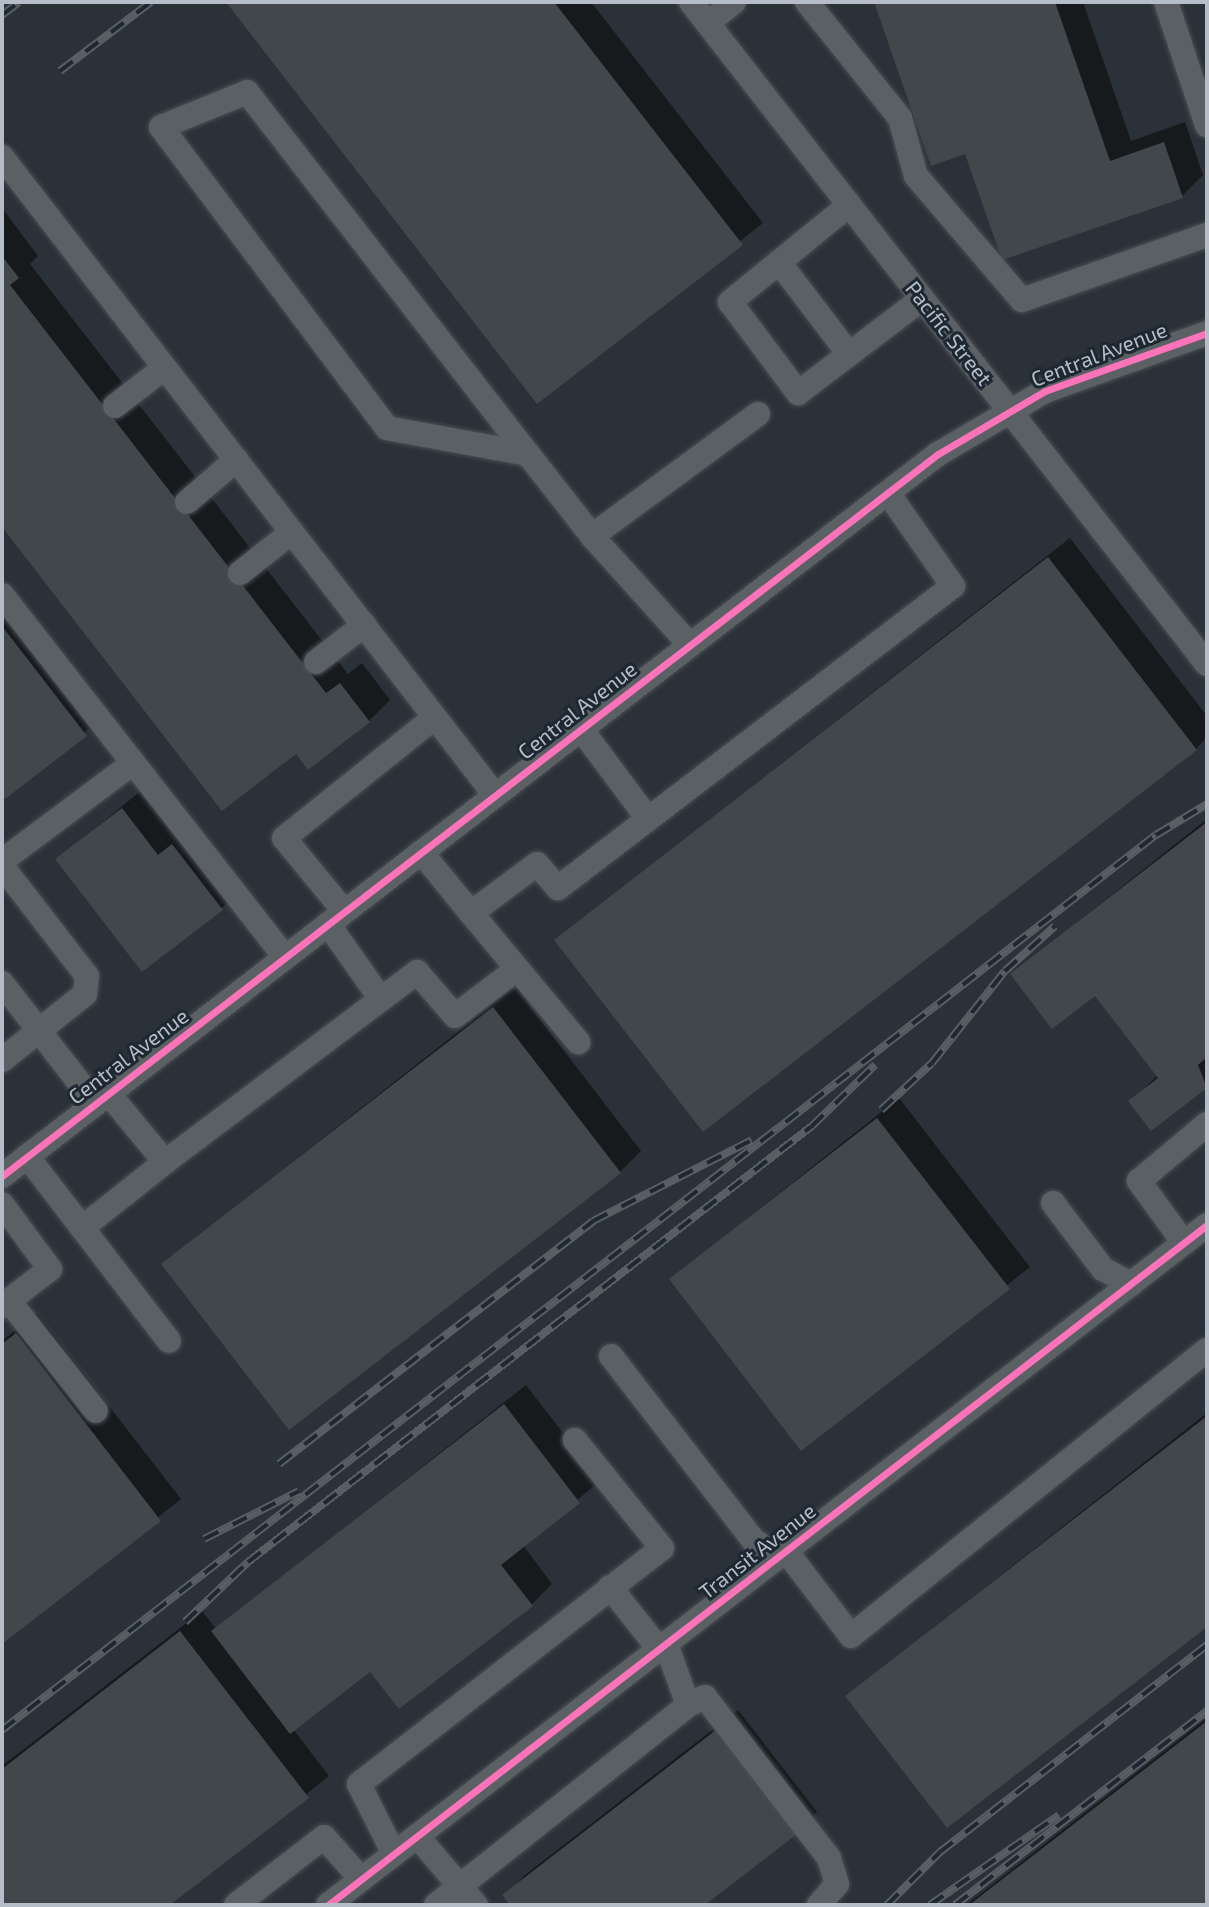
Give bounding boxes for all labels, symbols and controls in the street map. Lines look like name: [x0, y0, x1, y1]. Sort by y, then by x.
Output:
street label: Pacific Street: [900, 276, 998, 390]
street label: Central Avenue: [1027, 316, 1171, 392]
street label: Central Avenue: [512, 656, 642, 764]
street label: Central Avenue: [63, 1002, 193, 1110]
street label: Transit Avenue: [694, 1498, 820, 1604]

